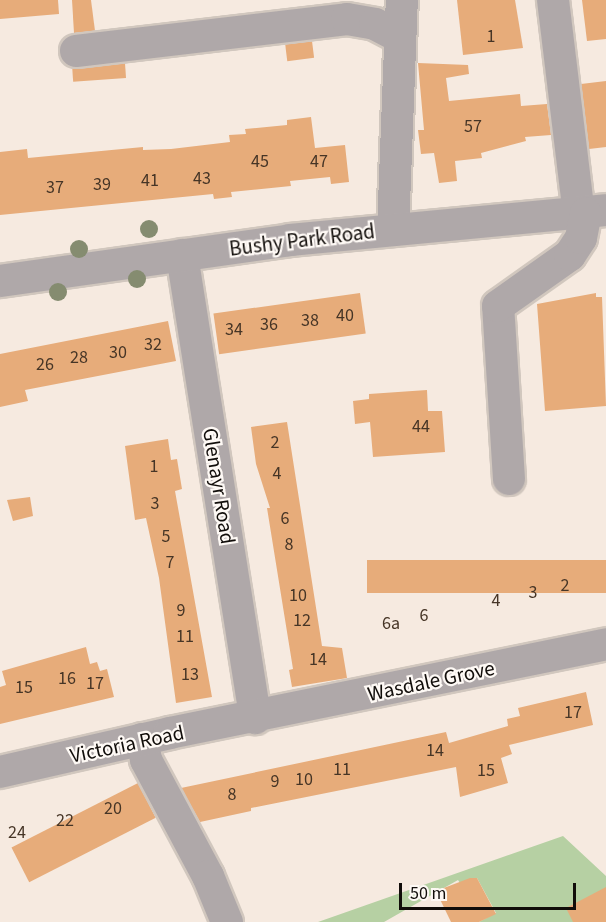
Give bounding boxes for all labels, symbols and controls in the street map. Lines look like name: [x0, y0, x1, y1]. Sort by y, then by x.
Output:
house number: 1: [487, 26, 495, 48]
house number: 57: [464, 116, 482, 138]
house number: 45: [251, 151, 269, 173]
house number: 47: [310, 151, 328, 173]
house number: 43: [193, 168, 211, 190]
house number: 41: [141, 170, 159, 192]
house number: 39: [93, 174, 111, 196]
house number: 37: [46, 177, 64, 199]
street label: Bushy Park Road: [228, 219, 376, 261]
house number: 40: [336, 305, 354, 327]
house number: 38: [301, 310, 319, 332]
house number: 36: [260, 314, 278, 336]
house number: 34: [225, 319, 243, 341]
house number: 32: [144, 334, 162, 356]
house number: 30: [109, 342, 127, 364]
house number: 28: [70, 347, 88, 369]
house number: 26: [36, 354, 54, 376]
house number: 44: [412, 416, 430, 438]
street label: Glenayr Road: [197, 426, 241, 546]
house number: 2: [271, 432, 279, 454]
house number: 1: [150, 456, 158, 478]
house number: 4: [273, 463, 281, 485]
house number: 3: [151, 493, 159, 515]
house number: 6: [281, 508, 289, 530]
house number: 5: [162, 526, 170, 548]
house number: 8: [285, 534, 293, 556]
house number: 7: [166, 552, 174, 574]
house number: 2: [561, 575, 569, 597]
house number: 3: [529, 582, 537, 604]
house number: 10: [289, 585, 307, 607]
house number: 4: [492, 590, 500, 612]
house number: 9: [177, 600, 185, 622]
house number: 6: [420, 605, 428, 627]
house number: 12: [293, 610, 311, 632]
house number: 6a: [382, 613, 400, 635]
house number: 11: [176, 626, 194, 648]
house number: 14: [309, 649, 327, 671]
street label: Wasdale Grove: [365, 655, 497, 707]
house number: 13: [181, 664, 199, 686]
house number: 16: [58, 668, 76, 690]
house number: 17: [86, 673, 104, 695]
house number: 15: [15, 677, 33, 699]
house number: 17: [564, 702, 582, 724]
street label: Victoria Road: [68, 720, 186, 768]
house number: 14: [426, 740, 444, 762]
house number: 11: [333, 759, 351, 781]
house number: 15: [477, 760, 495, 782]
house number: 10: [295, 769, 313, 791]
house number: 9: [271, 771, 279, 793]
house number: 8: [228, 784, 236, 806]
house number: 20: [104, 798, 122, 820]
house number: 22: [56, 810, 74, 832]
house number: 24: [8, 822, 26, 844]
scale bar: [402, 871, 579, 909]
text: 50 m: [410, 881, 446, 906]

